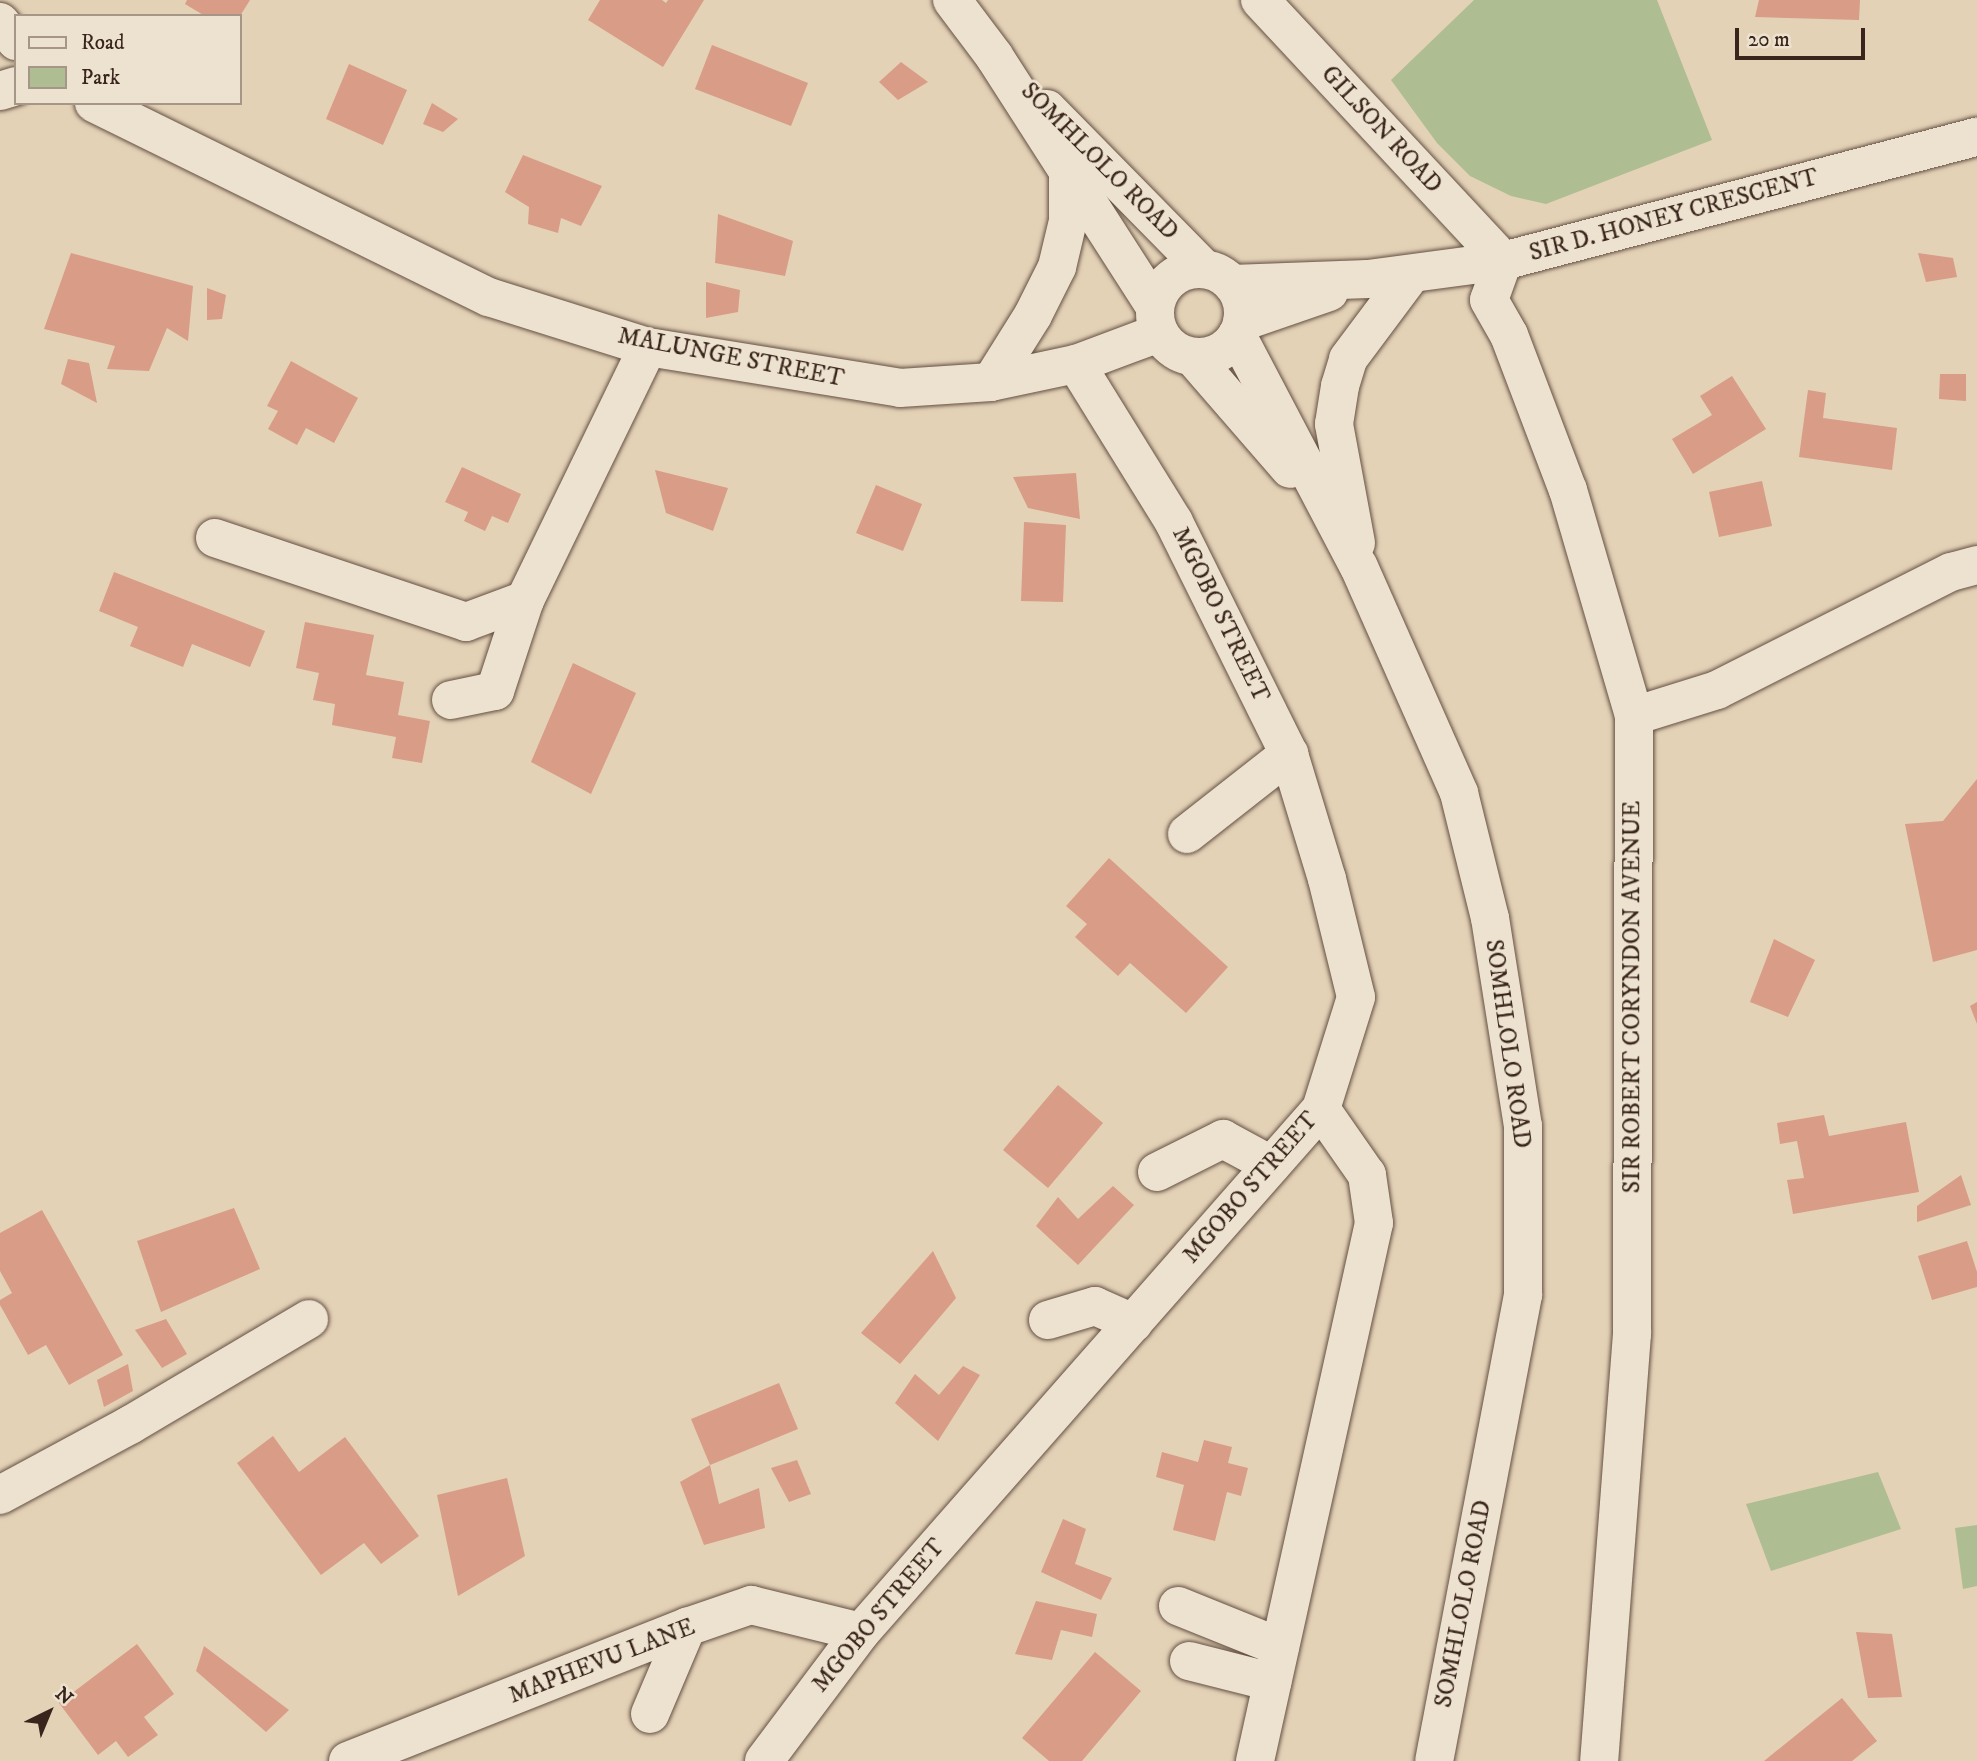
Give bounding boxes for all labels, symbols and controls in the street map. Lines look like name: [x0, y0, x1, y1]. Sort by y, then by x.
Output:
legend: [14, 14, 242, 105]
scale bar: [1739, 14, 1868, 58]
text: 20 m: [1748, 27, 1790, 53]
text: Road: [81, 30, 125, 56]
street label: GILSON ROAD: [1315, 60, 1447, 200]
text: Park: [81, 65, 120, 91]
street label: SOMHLOLO ROAD: [1014, 77, 1184, 247]
street label: SIR D. HONEY CRESCENT: [1526, 164, 1822, 268]
street label: MALUNGE STREET: [615, 322, 847, 394]
street label: MGOBO STREET: [1165, 523, 1275, 707]
street label: SIR ROBERT CORYNDON AVENUE: [1619, 801, 1647, 1193]
street label: SOMHLOLO ROAD: [1478, 938, 1536, 1150]
street label: MGOBO STREET: [1177, 1106, 1325, 1270]
street label: SOMHLOLO ROAD: [1430, 1498, 1498, 1710]
street label: MGOBO STREET: [806, 1533, 952, 1699]
street label: MAPHEVU LANE: [505, 1613, 699, 1711]
north arrow: [14, 1677, 84, 1747]
text: N: [50, 1683, 77, 1710]

